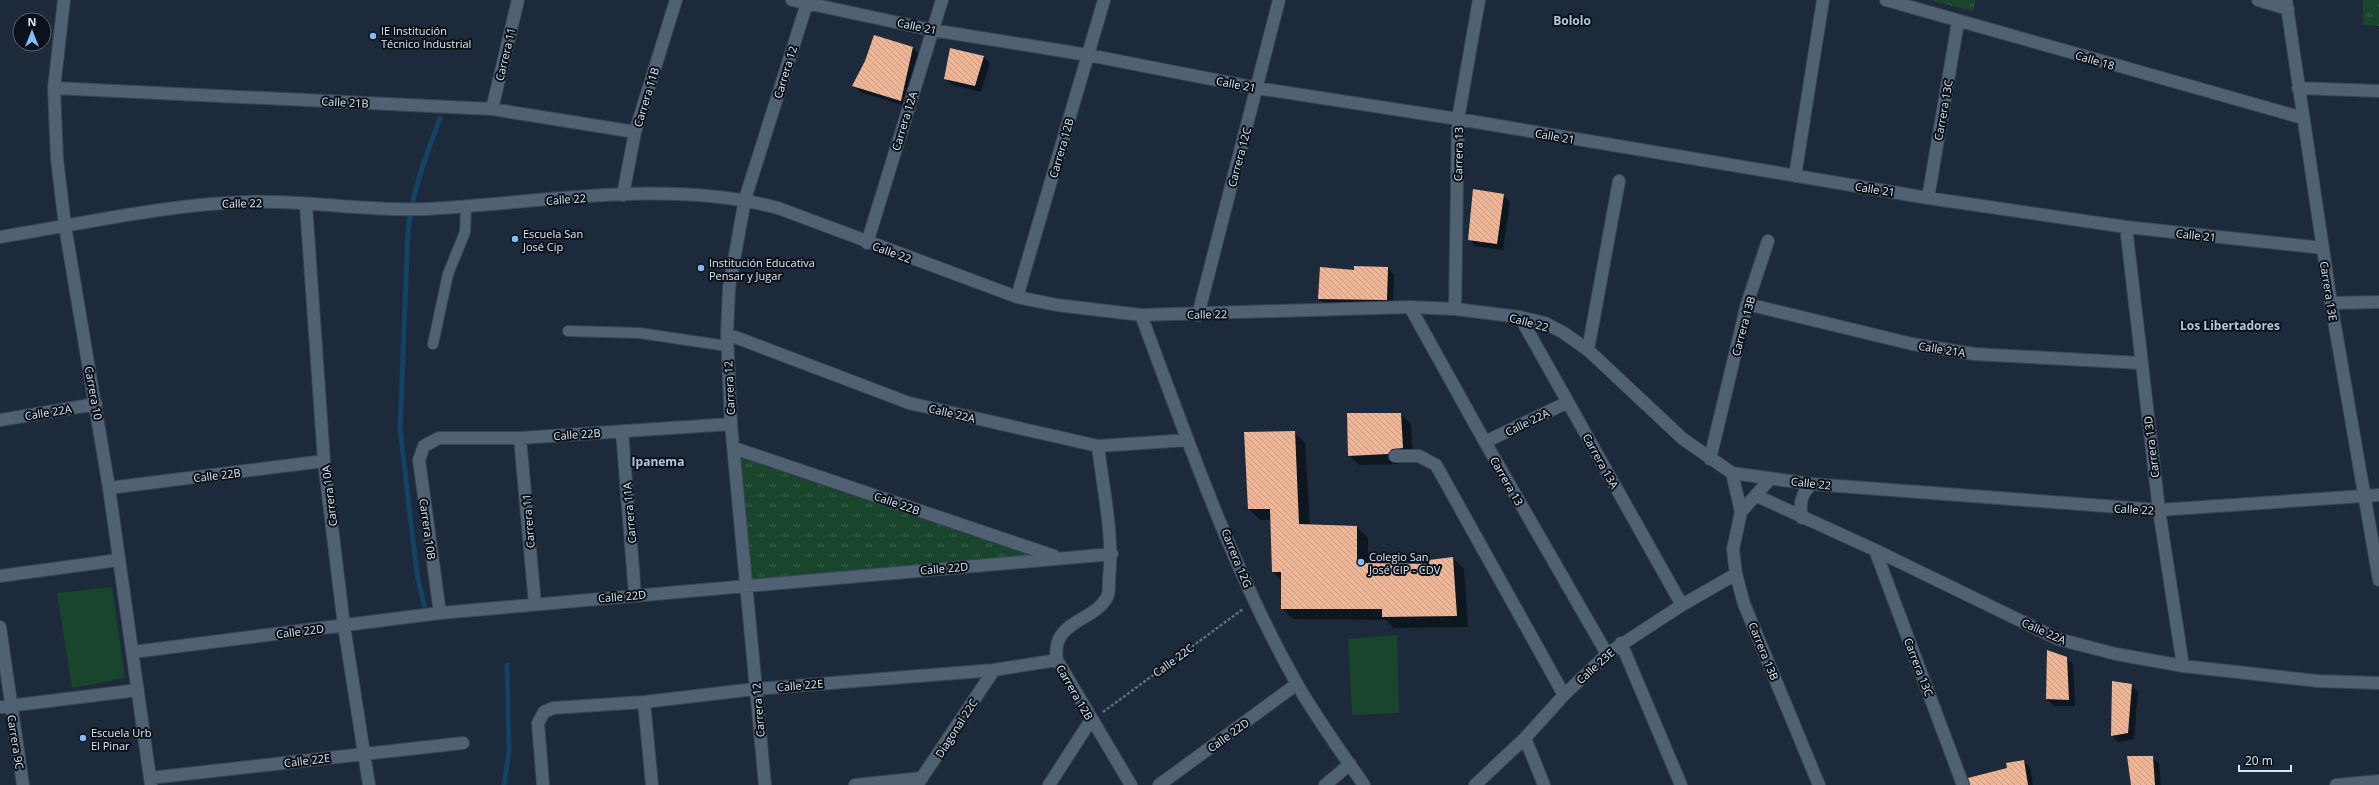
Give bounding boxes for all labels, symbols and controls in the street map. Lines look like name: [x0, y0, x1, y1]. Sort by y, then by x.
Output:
north arrow: [12, 12, 52, 52]
district label: Bololo: [1553, 12, 1591, 29]
text: N: [28, 14, 36, 29]
street label: Calle 21: [896, 14, 938, 38]
place label: IE Institución Técnico Industrial: [381, 23, 471, 51]
street label: Carrera 11: [492, 26, 518, 82]
marker: IE Institución Técnico Industrial: [368, 31, 378, 41]
street label: Carrera 12: [770, 44, 800, 100]
street label: Calle 18: [2074, 47, 2116, 73]
street label: Carrera 11B: [630, 65, 662, 129]
street label: Calle 21: [1215, 73, 1257, 95]
street label: Carrera 13C: [1930, 79, 1956, 141]
street label: Carrera 12A: [888, 90, 920, 152]
street label: Calle 21B: [321, 93, 369, 111]
street label: Carrera 12B: [1045, 116, 1077, 180]
street label: Carrera 12C: [1224, 125, 1254, 188]
street label: Calle 21: [1534, 125, 1576, 147]
street label: Carrera 13: [1450, 127, 1466, 181]
street label: Calle 21: [1854, 178, 1896, 200]
street label: Calle 22: [545, 190, 587, 208]
street label: Calle 22: [222, 195, 262, 211]
street label: Calle 21: [2175, 225, 2217, 245]
place label: Escuela San José Cip: [522, 226, 583, 254]
marker: Escuela San José Cip: [510, 234, 520, 244]
street label: Calle 22: [871, 238, 913, 266]
place label: Institución Educativa Pensar y Jugar: [709, 255, 815, 283]
street label: Carrera 13E: [2317, 260, 2341, 322]
marker: Institución Educativa Pensar y Jugar: [696, 263, 706, 273]
street label: Carrera 13B: [1728, 294, 1758, 358]
street label: Calle 22: [1187, 306, 1227, 322]
street label: Calle 22: [1508, 310, 1550, 334]
district label: Los Libertadores: [2180, 317, 2280, 334]
street label: Calle 21A: [1918, 338, 1967, 360]
street label: Carrera 12: [720, 361, 738, 415]
street label: Carrera 10: [82, 365, 106, 421]
street label: Calle 22A: [927, 400, 977, 426]
street label: Calle 22A: [24, 401, 73, 423]
street label: Calle 22A: [1503, 405, 1552, 439]
street label: Carrera 13D: [2140, 415, 2162, 479]
street label: Calle 22B: [553, 425, 601, 443]
street label: Carrera 13A: [1580, 431, 1622, 491]
district label: Ipanema: [632, 453, 684, 470]
street label: Carrera 13: [1487, 454, 1527, 508]
street label: Calle 22B: [193, 465, 241, 485]
street label: Carrera 10A: [318, 465, 340, 527]
street label: Calle 22: [1790, 473, 1832, 493]
street label: Carrera 11A: [619, 482, 639, 544]
street label: Calle 22B: [872, 488, 922, 518]
street label: Carrera 11: [518, 493, 538, 549]
street label: Carrera 10B: [416, 498, 440, 560]
street label: Calle 22: [2114, 500, 2154, 518]
street label: Carrera 12G: [1218, 526, 1256, 590]
place label: Colegio San José CIP - CDV: [1368, 549, 1441, 577]
marker: Colegio San José CIP - CDV: [1356, 557, 1366, 567]
street label: Calle 22D: [919, 558, 969, 578]
street label: Calle 22D: [597, 586, 647, 606]
street label: Calle 22A: [2019, 615, 2069, 647]
street label: Carrera 13B: [1746, 620, 1782, 682]
street label: Calle 22D: [275, 621, 325, 641]
street label: Carrera 13C: [1901, 636, 1937, 698]
street label: Calle 22C: [1150, 640, 1197, 680]
street label: Calle 23E: [1573, 645, 1617, 687]
street label: Carrera 12B: [1053, 662, 1097, 722]
street label: Calle 22E: [776, 676, 824, 694]
street label: Carrera 12: [748, 682, 768, 738]
street label: Diagonal 22C: [931, 696, 981, 760]
street label: Carrera 9C: [4, 714, 28, 770]
street label: Calle 22D: [1204, 715, 1252, 755]
place label: Escuela Urb El Pinar: [91, 725, 152, 753]
marker: Escuela Urb El Pinar: [78, 733, 88, 743]
scale bar: [2239, 747, 2291, 773]
street label: Calle 22E: [283, 750, 331, 770]
text: 20 m: [2245, 752, 2273, 769]

